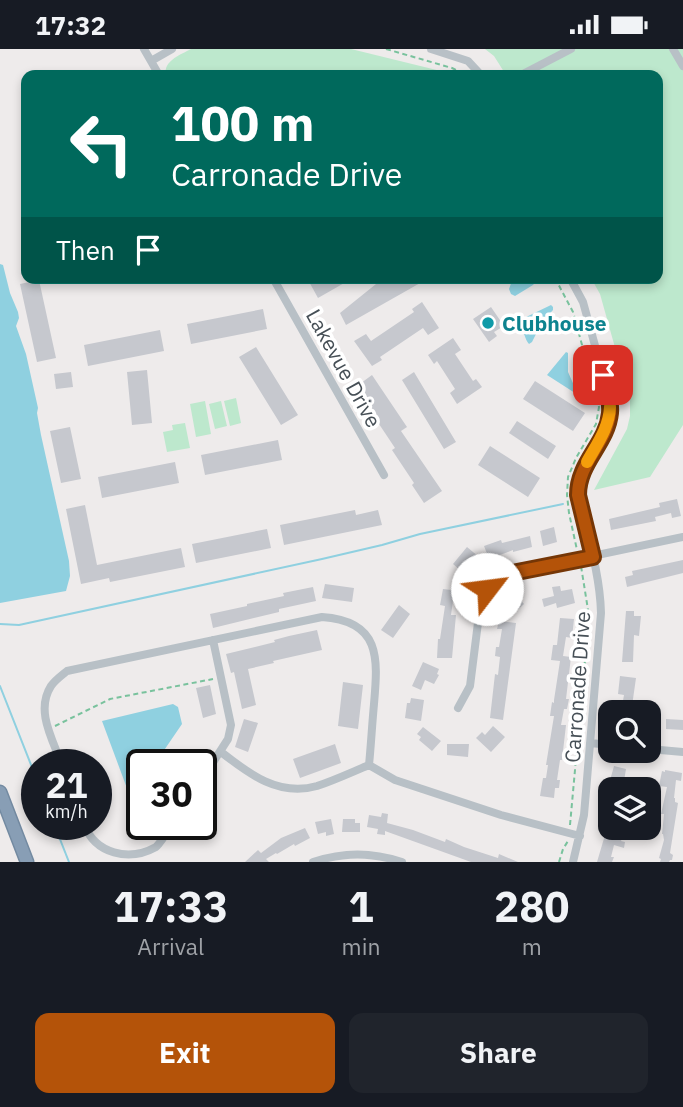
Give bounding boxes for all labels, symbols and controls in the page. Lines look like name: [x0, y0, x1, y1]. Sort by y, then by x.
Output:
text: 17:32: [35, 8, 106, 42]
text: 100 m: [171, 91, 315, 154]
icon: left: [56, 98, 147, 189]
text: Carronade Drive: [171, 153, 402, 195]
icon: arrive: [129, 231, 167, 269]
text: Then: [56, 233, 115, 267]
street label: Lakevue Drive: [300, 304, 388, 432]
place label: Clubhouse: [502, 309, 607, 337]
marker: Clubhouse: [480, 315, 496, 331]
pin: [573, 345, 633, 405]
icon: arrive: [584, 356, 622, 394]
position arrow: [450, 552, 524, 626]
street label: Carronade Drive: [558, 610, 596, 764]
map controls: [598, 700, 661, 840]
button: search: [598, 700, 661, 763]
speed limit sign: 30: [126, 749, 217, 840]
text: 21: [45, 762, 88, 808]
button: layers: [598, 777, 661, 840]
text: km/h: [45, 800, 88, 823]
text: 17:33: [113, 879, 228, 934]
text: 1: [348, 879, 374, 934]
text: 280: [494, 879, 570, 934]
text: Arrival: [137, 931, 204, 961]
text: min: [342, 931, 380, 961]
text: m: [522, 931, 542, 961]
button: Exit: [35, 1013, 335, 1093]
button: Share: [349, 1013, 648, 1093]

